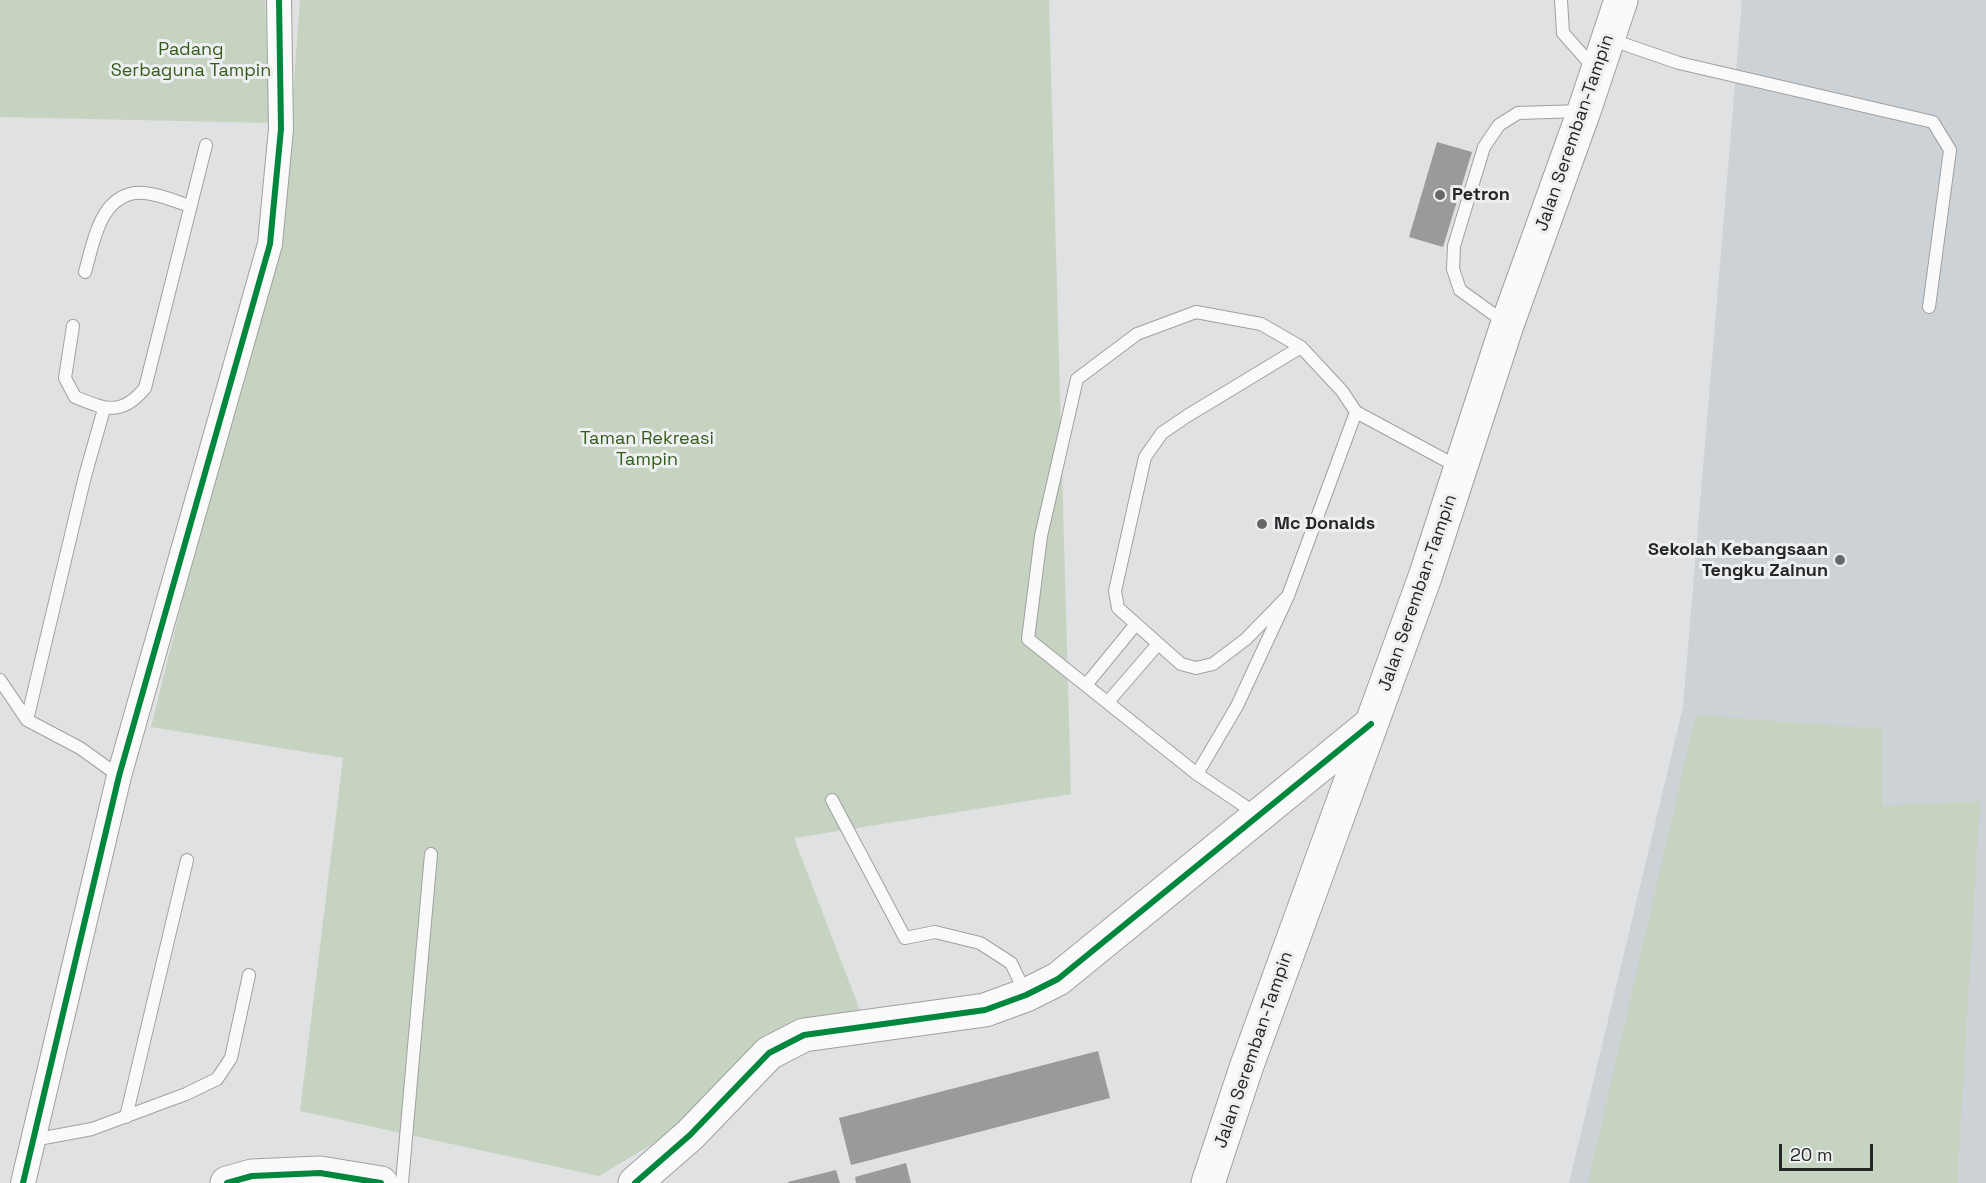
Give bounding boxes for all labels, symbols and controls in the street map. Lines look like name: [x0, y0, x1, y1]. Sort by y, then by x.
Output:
street label: Jalan Seremban-Tampin: [1531, 32, 1619, 234]
park label: Padang Serbaguna Tampin: [111, 39, 271, 82]
place label: Petron: [1452, 184, 1510, 206]
marker: Petron: [1433, 188, 1447, 202]
park label: Taman Rekreasi Tampin: [580, 428, 714, 470]
street label: Jalan Seremban-Tampin: [1374, 492, 1462, 694]
place label: Mc Donalds: [1274, 513, 1375, 535]
marker: Mc Donalds: [1255, 517, 1269, 531]
place label: Sekolah Kebangsaan Tengku Zainun: [1648, 539, 1828, 582]
marker: Sekolah Kebangsaan Tengku Zainun: [1833, 553, 1847, 567]
street label: Jalan Seremban-Tampin: [1210, 949, 1298, 1151]
scale bar: [1782, 1132, 1876, 1170]
text: 20 m: [1790, 1143, 1833, 1166]

